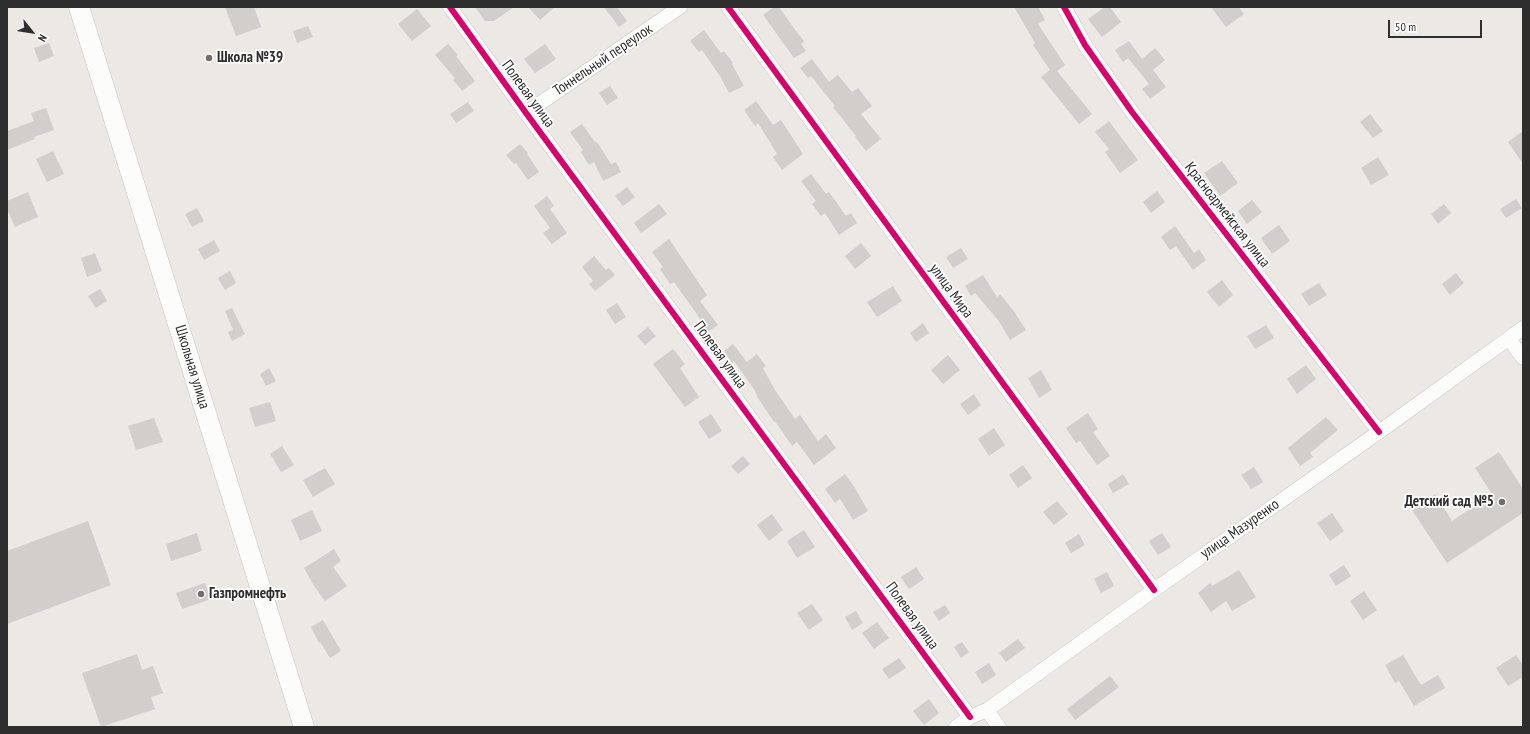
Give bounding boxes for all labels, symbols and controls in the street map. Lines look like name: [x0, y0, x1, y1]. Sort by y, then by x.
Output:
north arrow: [12, 12, 52, 52]
scale bar: [1390, 12, 1484, 38]
text: 50 m: [1395, 19, 1416, 34]
street label: Тоннельный переулок: [550, 20, 656, 100]
text: N: [35, 32, 50, 44]
place label: Школа №39: [217, 49, 283, 67]
marker: Школа №39: [204, 53, 214, 63]
street label: Полевая улица: [498, 57, 558, 131]
street label: Красноармейская улица: [1180, 159, 1274, 271]
street label: улица Мира: [925, 260, 977, 322]
street label: Полевая улица: [690, 318, 750, 392]
street label: Школьная улица: [171, 323, 213, 411]
place label: Детский сад №5: [1404, 493, 1494, 511]
street label: улица Мазуренко: [1197, 495, 1283, 563]
marker: Детский сад №5: [1497, 497, 1507, 507]
street label: Полевая улица: [882, 579, 942, 653]
place label: Газпромнефть: [209, 585, 286, 603]
marker: Газпромнефть: [196, 589, 206, 599]

